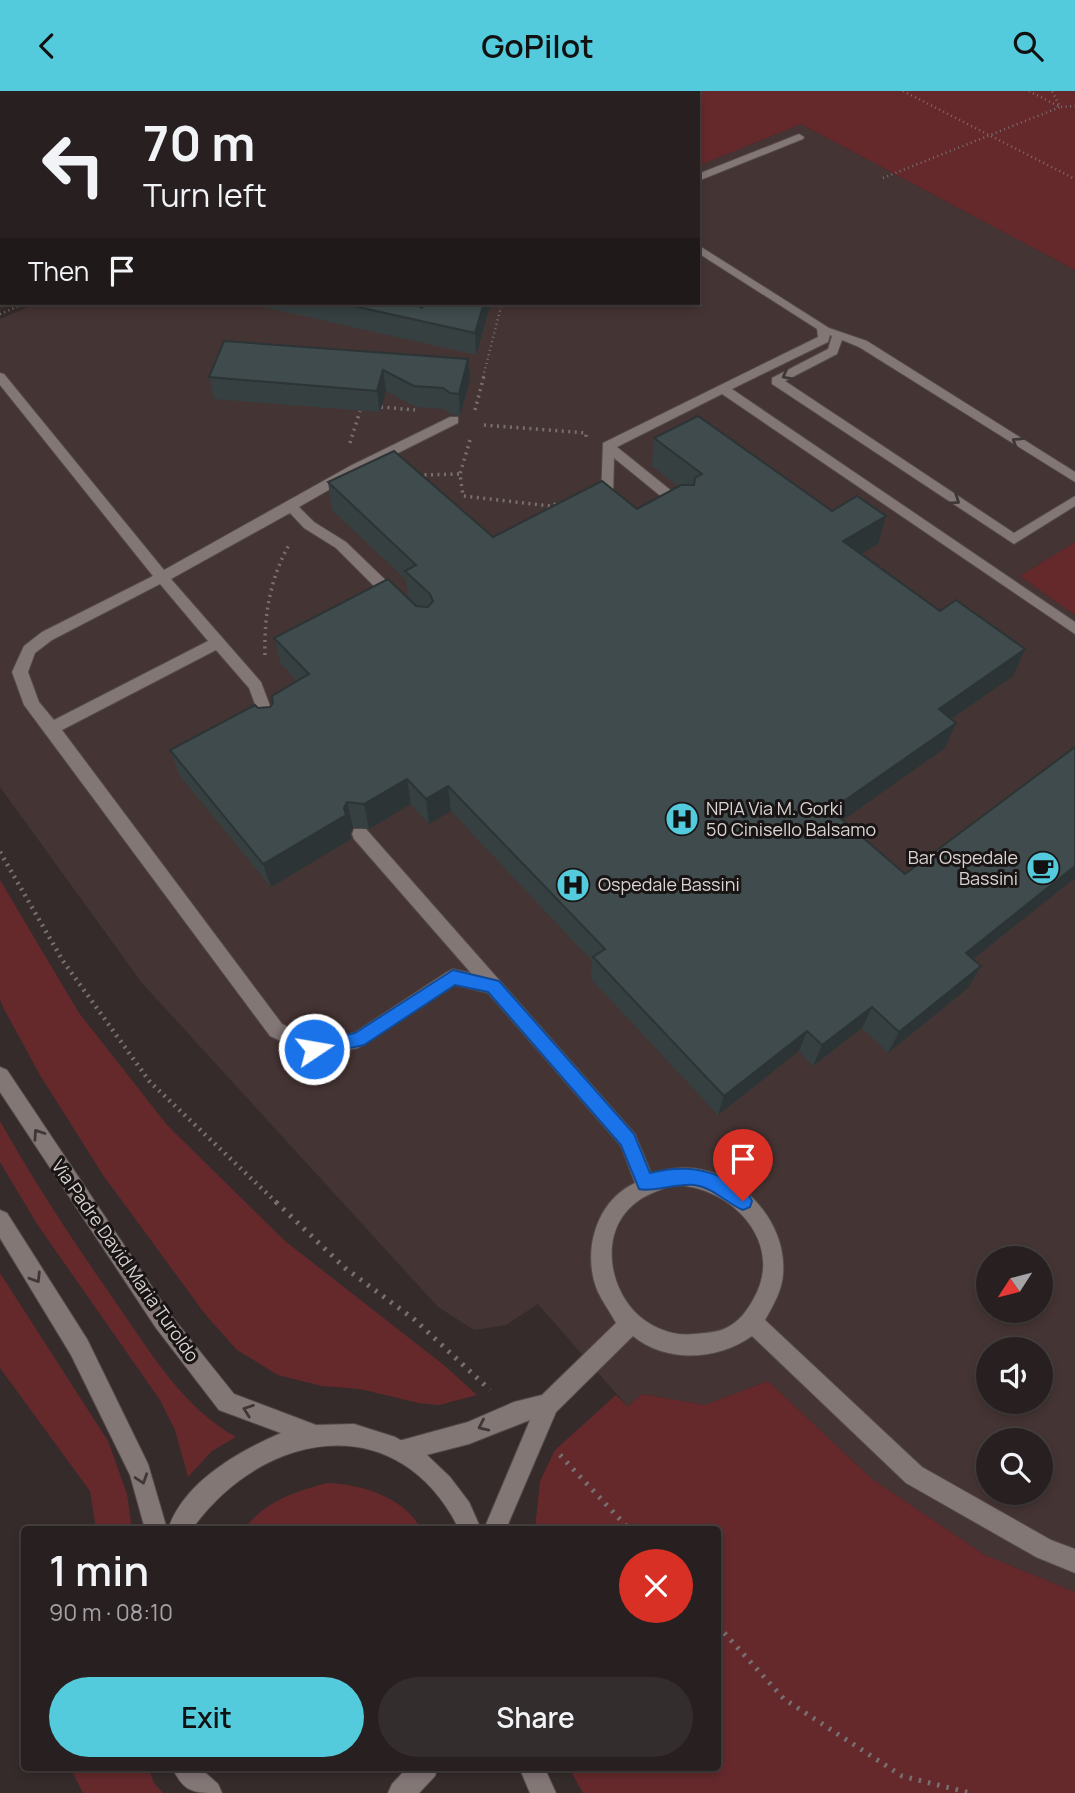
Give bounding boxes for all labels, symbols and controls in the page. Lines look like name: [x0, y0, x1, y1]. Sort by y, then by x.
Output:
text: GoPilot: [481, 24, 594, 68]
icon: back: [28, 27, 66, 65]
icon: search: [1009, 27, 1047, 65]
text: 70 m: [143, 109, 255, 176]
icon: left: [28, 119, 119, 210]
text: Turn left: [143, 173, 267, 217]
icon: arrive: [103, 252, 141, 290]
text: Then: [28, 253, 89, 289]
one-way arrow: [782, 367, 794, 380]
one-way arrow: [1012, 437, 1025, 450]
one-way arrow: [947, 492, 960, 504]
place label: NPIA Via M. Gorki 50 Cinisello Balsamo: [706, 796, 876, 841]
hospital icon: NPIA Via M. Gorki 50 Cinisello Balsamo: [663, 800, 701, 838]
place label: Bar Ospedale Bassini: [908, 845, 1018, 890]
cafe icon: Bar Ospedale Bassini: [1024, 849, 1062, 887]
hospital icon: Ospedale Bassini: [554, 866, 592, 904]
place label: Ospedale Bassini: [598, 872, 740, 896]
position arrow: [277, 1012, 351, 1086]
one-way arrow: [34, 1129, 47, 1142]
pin: [713, 1129, 773, 1201]
icon: arrive: [724, 1140, 762, 1178]
street label: Via Padre David Maria Turoldo: [47, 1155, 205, 1366]
north arrow: [976, 1246, 1054, 1323]
map controls: [976, 1246, 1053, 1505]
one-way arrow: [28, 1271, 41, 1284]
button: sound: [976, 1337, 1053, 1414]
one-way arrow: [242, 1404, 254, 1418]
one-way arrow: [478, 1418, 491, 1432]
button: search: [976, 1428, 1053, 1505]
one-way arrow: [134, 1473, 148, 1485]
text: 1 min: [49, 1541, 149, 1599]
button: close: [619, 1549, 693, 1623]
text: 90 m · 08:10: [49, 1596, 173, 1628]
button: Exit: [49, 1677, 364, 1757]
button: Share: [378, 1677, 693, 1757]

